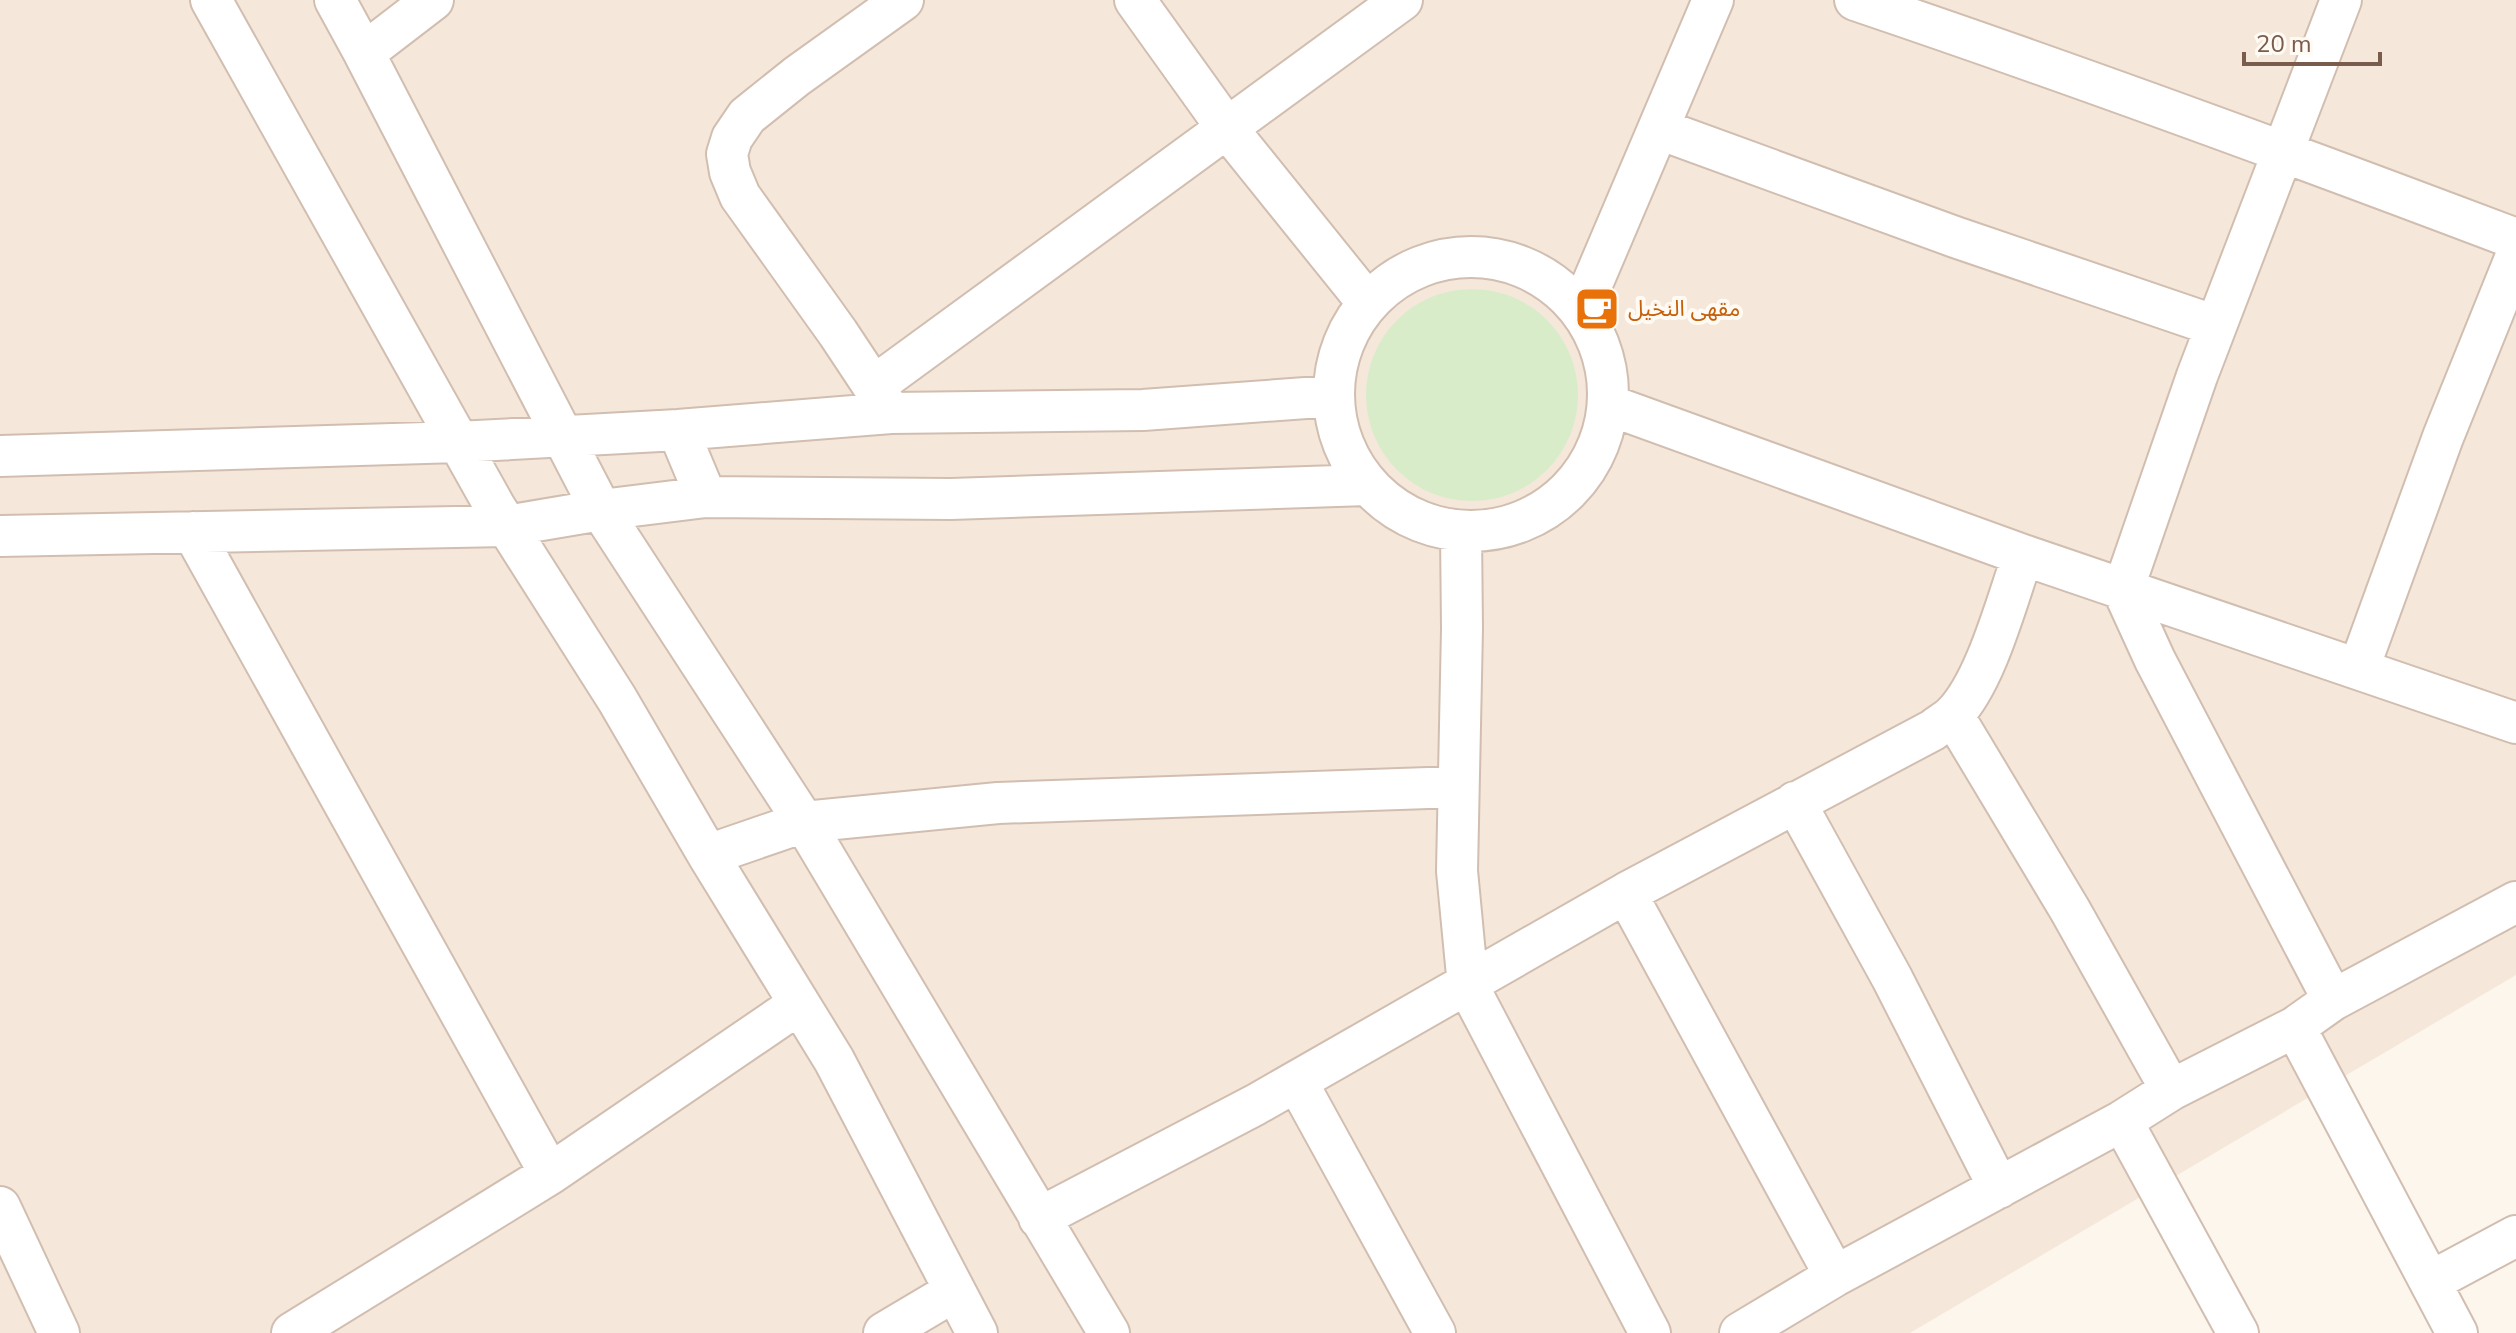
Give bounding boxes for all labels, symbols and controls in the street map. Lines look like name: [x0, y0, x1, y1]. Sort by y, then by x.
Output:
scale bar: [2244, 16, 2380, 66]
text: 20 m: [2256, 28, 2312, 60]
cafe icon: مقهى النخيل: [1573, 285, 1621, 333]
place label: مقهى النخيل: [1628, 294, 1740, 324]

